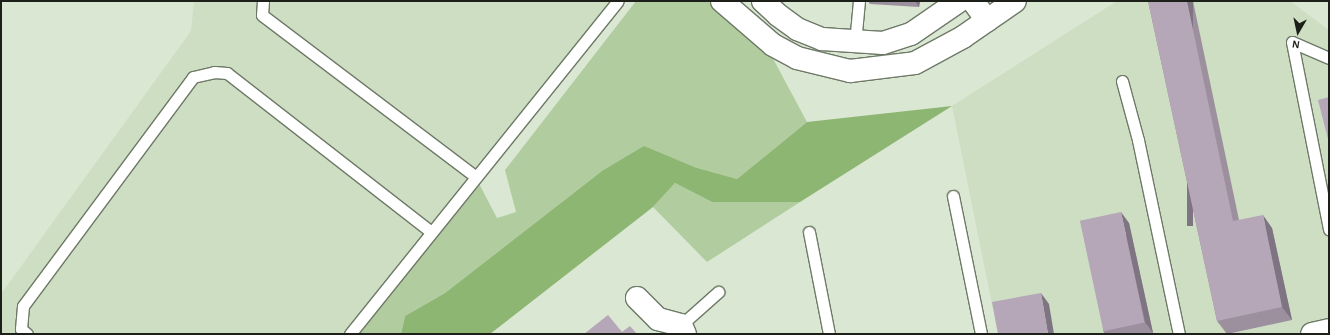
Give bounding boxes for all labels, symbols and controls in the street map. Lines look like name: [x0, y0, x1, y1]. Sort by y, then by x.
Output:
north arrow: [1278, 12, 1318, 52]
text: N: [1291, 38, 1301, 50]

